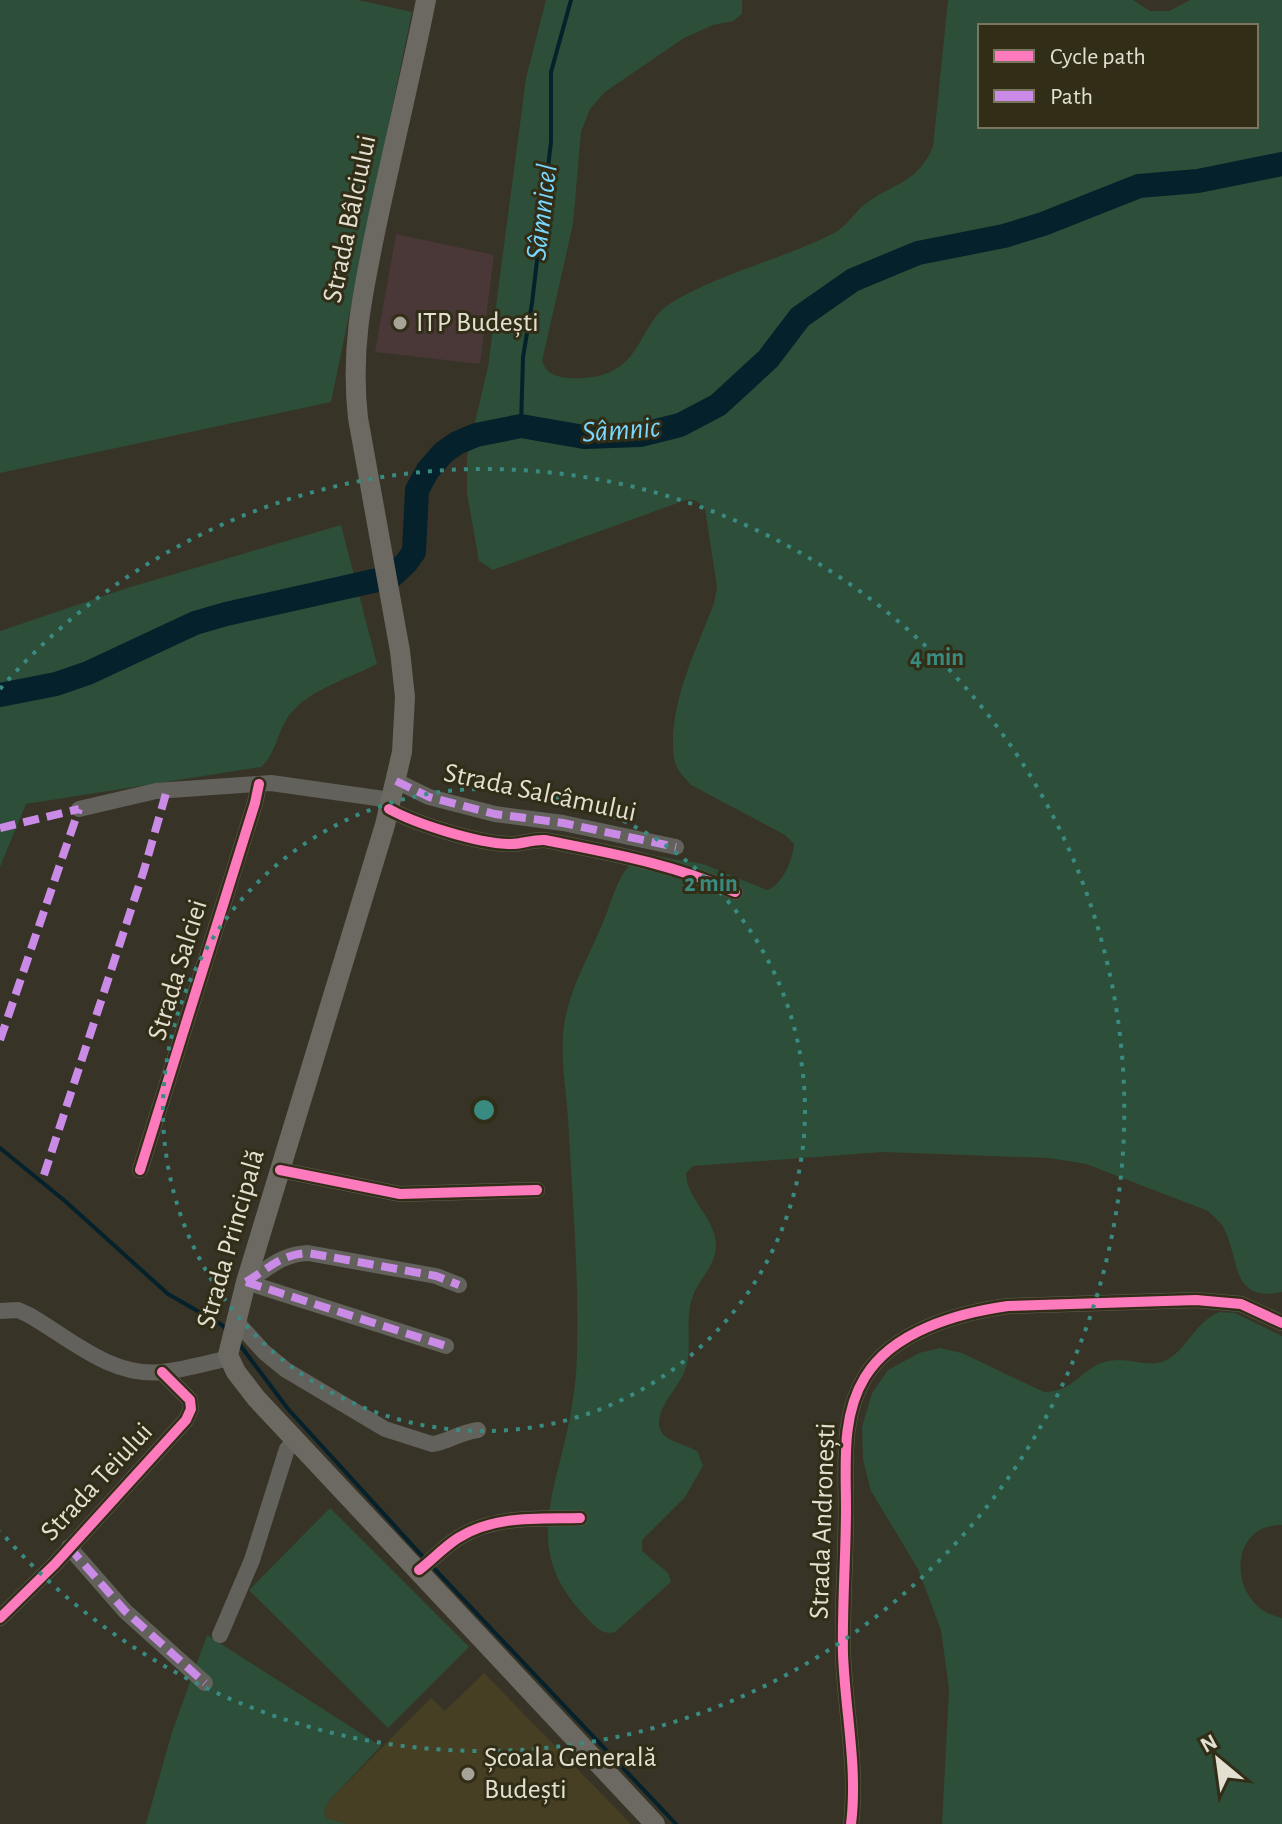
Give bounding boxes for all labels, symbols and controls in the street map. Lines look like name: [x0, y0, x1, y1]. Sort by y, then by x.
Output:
legend: [978, 24, 1258, 128]
text: Cycle path: [1050, 45, 1146, 69]
text: Path: [1050, 85, 1093, 109]
street label: Strada Bâlciului: [319, 133, 381, 305]
water label: Sâmnicel: [521, 162, 563, 262]
place label: ITP Budești: [416, 309, 539, 338]
marker: ITP Budești: [391, 314, 409, 332]
water label: Sâmnic: [581, 412, 662, 448]
text: 4 min: [910, 646, 964, 670]
street label: Strada Salcâmului: [441, 759, 639, 827]
text: 2 min: [684, 872, 738, 896]
street label: Strada Salciei: [143, 896, 213, 1044]
centre of rings: [470, 1096, 498, 1124]
street label: Strada Principală: [192, 1146, 270, 1332]
street label: Strada Teiului: [36, 1418, 158, 1546]
street label: Strada Andronești: [806, 1422, 841, 1620]
north arrow: [1178, 1720, 1258, 1800]
text: N: [1197, 1730, 1221, 1757]
place label: Școala Generală Budești: [484, 1744, 657, 1805]
marker: Școala Generală Budești: [459, 1765, 477, 1783]

